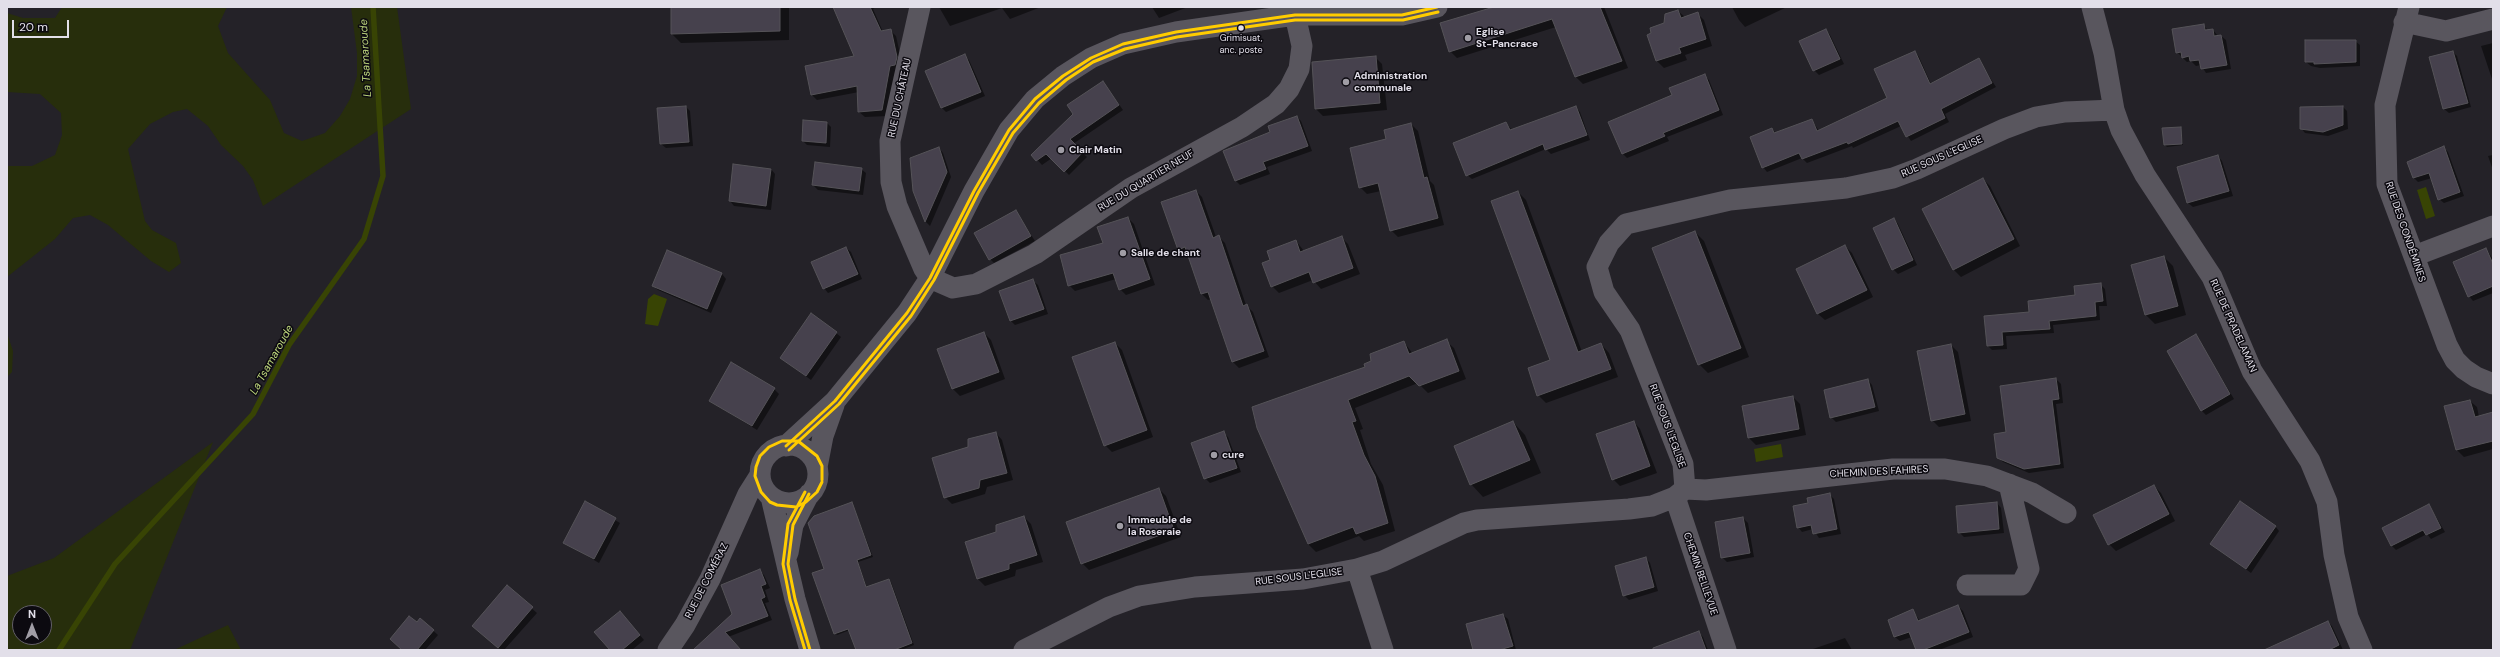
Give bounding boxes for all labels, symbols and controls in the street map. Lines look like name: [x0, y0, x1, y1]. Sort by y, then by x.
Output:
scale bar: [14, 12, 71, 38]
text: 20 m: [19, 19, 48, 35]
water label: La Tsamaroude: [357, 19, 375, 97]
marker: Grimisuat, anc. poste: [1236, 23, 1246, 33]
place label: Eglise St-Pancrace: [1476, 26, 1538, 50]
marker: Eglise St-Pancrace: [1463, 33, 1473, 43]
place label: Grimisuat, anc. poste: [1219, 34, 1263, 55]
street label: RUE DU CHÂTEAU: [886, 57, 914, 139]
place label: Administration communale: [1354, 70, 1427, 94]
marker: Administration communale: [1341, 77, 1351, 87]
street label: RUE SOUS L'EGLISE: [1899, 134, 1985, 180]
place label: Clair Matin: [1069, 144, 1122, 156]
marker: Clair Matin: [1056, 145, 1066, 155]
street label: RUE DU QUARTIER NEUF: [1096, 147, 1196, 215]
street label: RUE DES CONDÉMINES: [2382, 180, 2428, 284]
place label: Salle de chant: [1131, 247, 1200, 259]
marker: Salle de chant: [1118, 248, 1128, 258]
street label: RUE DE PRADELAMAN: [2207, 278, 2259, 374]
water label: La Tsamaroude: [247, 323, 297, 397]
street label: RUE SOUS L'EGLISE: [1646, 383, 1688, 469]
place label: cure: [1222, 449, 1244, 461]
marker: cure: [1209, 450, 1219, 460]
street label: CHEMIN DES FAHIRES: [1829, 463, 1929, 481]
place label: Immeuble de la Roseraie: [1128, 514, 1192, 538]
marker: Immeuble de la Roseraie: [1115, 521, 1125, 531]
street label: CHEMIN BELLEVUE: [1680, 531, 1720, 617]
street label: RUE DE COMÉRAZ: [683, 541, 731, 621]
street label: RUE SOUS L'EGLISE: [1255, 566, 1343, 588]
north arrow: [12, 605, 52, 645]
text: N: [28, 607, 36, 621]

